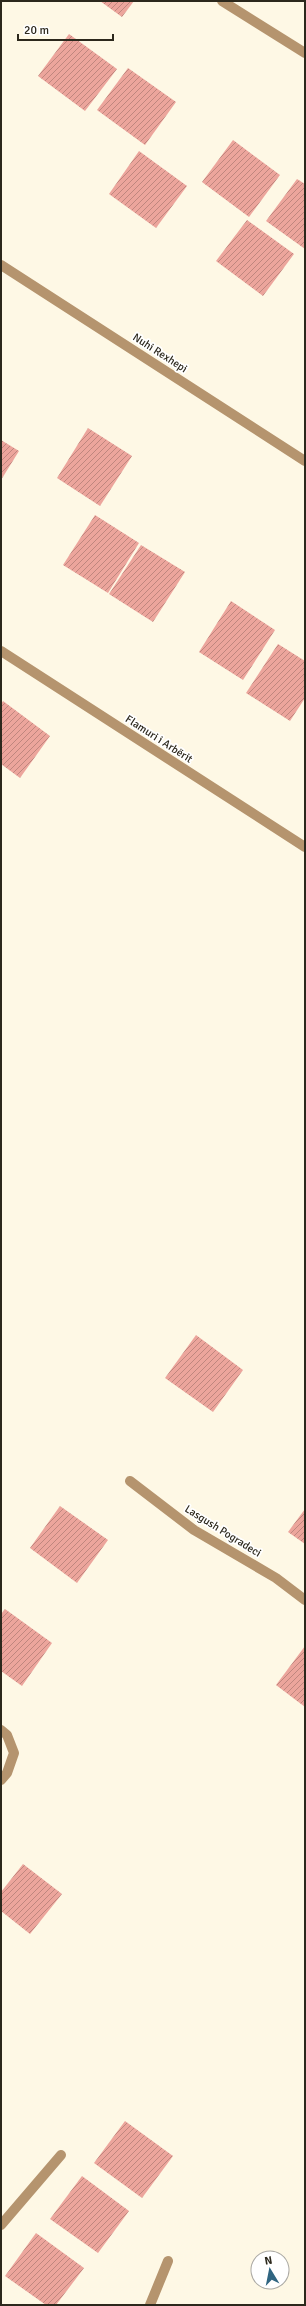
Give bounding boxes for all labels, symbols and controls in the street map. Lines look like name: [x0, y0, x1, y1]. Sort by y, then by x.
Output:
scale bar: [18, 16, 113, 42]
text: 20 m: [24, 23, 49, 38]
street label: Nuhi Rexhepi: [130, 331, 190, 375]
street label: Flamuri i Arbërit: [123, 712, 195, 766]
street label: Lasgush Pogradeci: [182, 1502, 264, 1560]
north arrow: [250, 2250, 290, 2290]
text: N: [263, 2254, 273, 2268]

